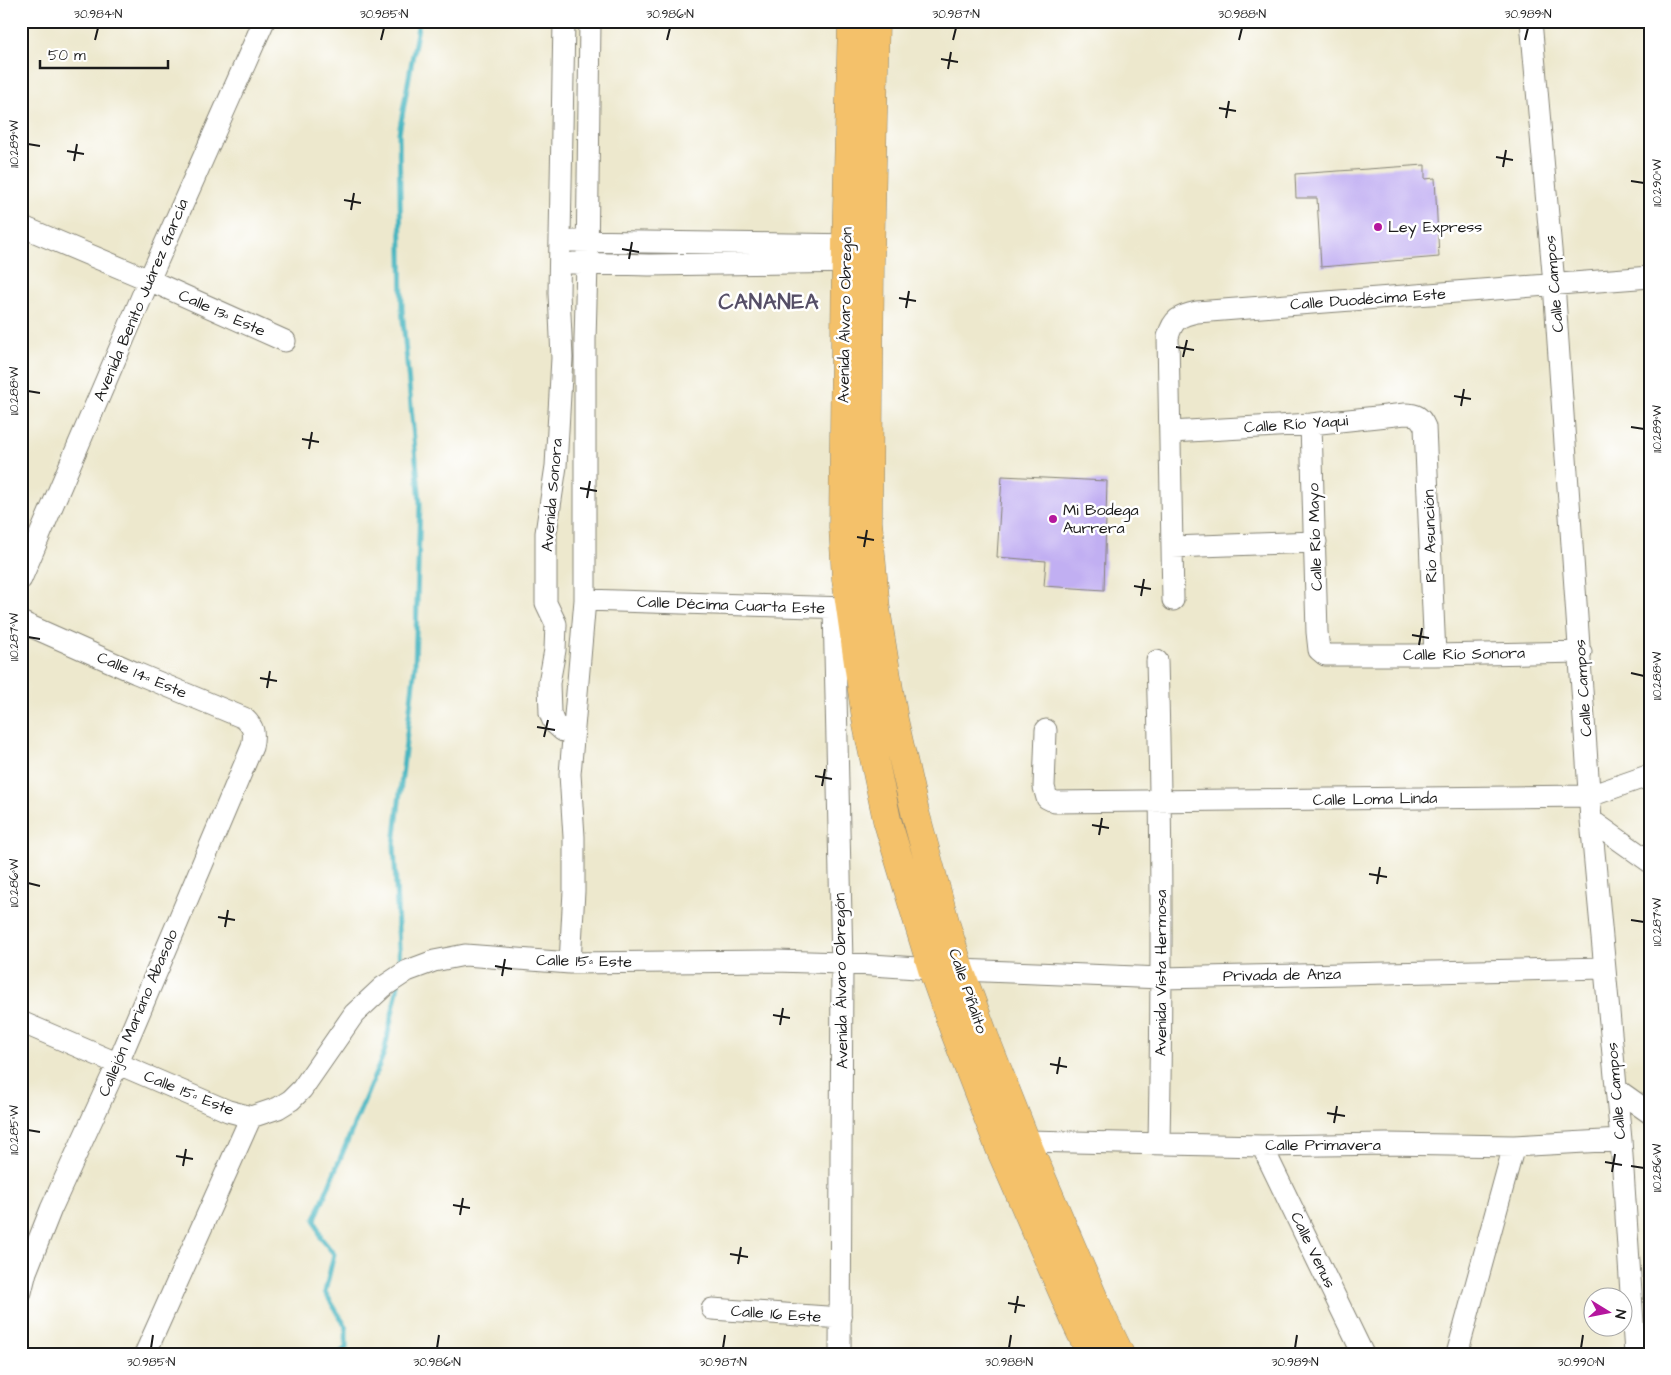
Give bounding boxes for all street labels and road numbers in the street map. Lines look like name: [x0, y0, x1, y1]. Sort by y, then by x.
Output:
street label: Avenida Benito Juárez García: [88, 195, 194, 405]
street label: Avenida Álvaro Obregón: [832, 227, 859, 403]
street label: Calle Campos: [1539, 235, 1569, 333]
street label: Calle Duodécima Este: [1289, 283, 1447, 315]
street label: Calle 13ª Este: [175, 284, 269, 342]
street label: Calle Río Yaqui: [1243, 409, 1349, 439]
street label: Avenida Sonora: [536, 437, 568, 553]
street label: Calle Río Mayo: [1302, 483, 1329, 591]
street label: Río Asunción: [1417, 489, 1443, 583]
street label: Calle Décima Cuarta Este: [637, 591, 826, 619]
street label: Calle Campos: [1569, 639, 1597, 737]
street label: Calle Río Sonora: [1403, 642, 1525, 666]
street label: Calle 14ª Este: [94, 646, 191, 704]
street label: Calle Loma Linda: [1313, 787, 1437, 811]
street label: Avenida Vista Hermosa: [1150, 890, 1172, 1056]
street label: Avenida Álvaro Obregón: [828, 893, 855, 1069]
street label: Callejón Mariano Abasolo: [93, 926, 183, 1100]
street label: Calle Piñalito: [943, 945, 993, 1037]
street label: Calle 15ª Este: [536, 949, 633, 973]
street label: Privada de Anza: [1223, 963, 1341, 987]
street label: Calle Campos: [1601, 1042, 1631, 1140]
street label: Calle 15ª Este: [140, 1065, 238, 1121]
street label: Calle Primavera: [1265, 1134, 1381, 1156]
street label: Calle Venus: [1285, 1208, 1341, 1292]
street label: Calle 16 Este: [730, 1300, 822, 1328]

